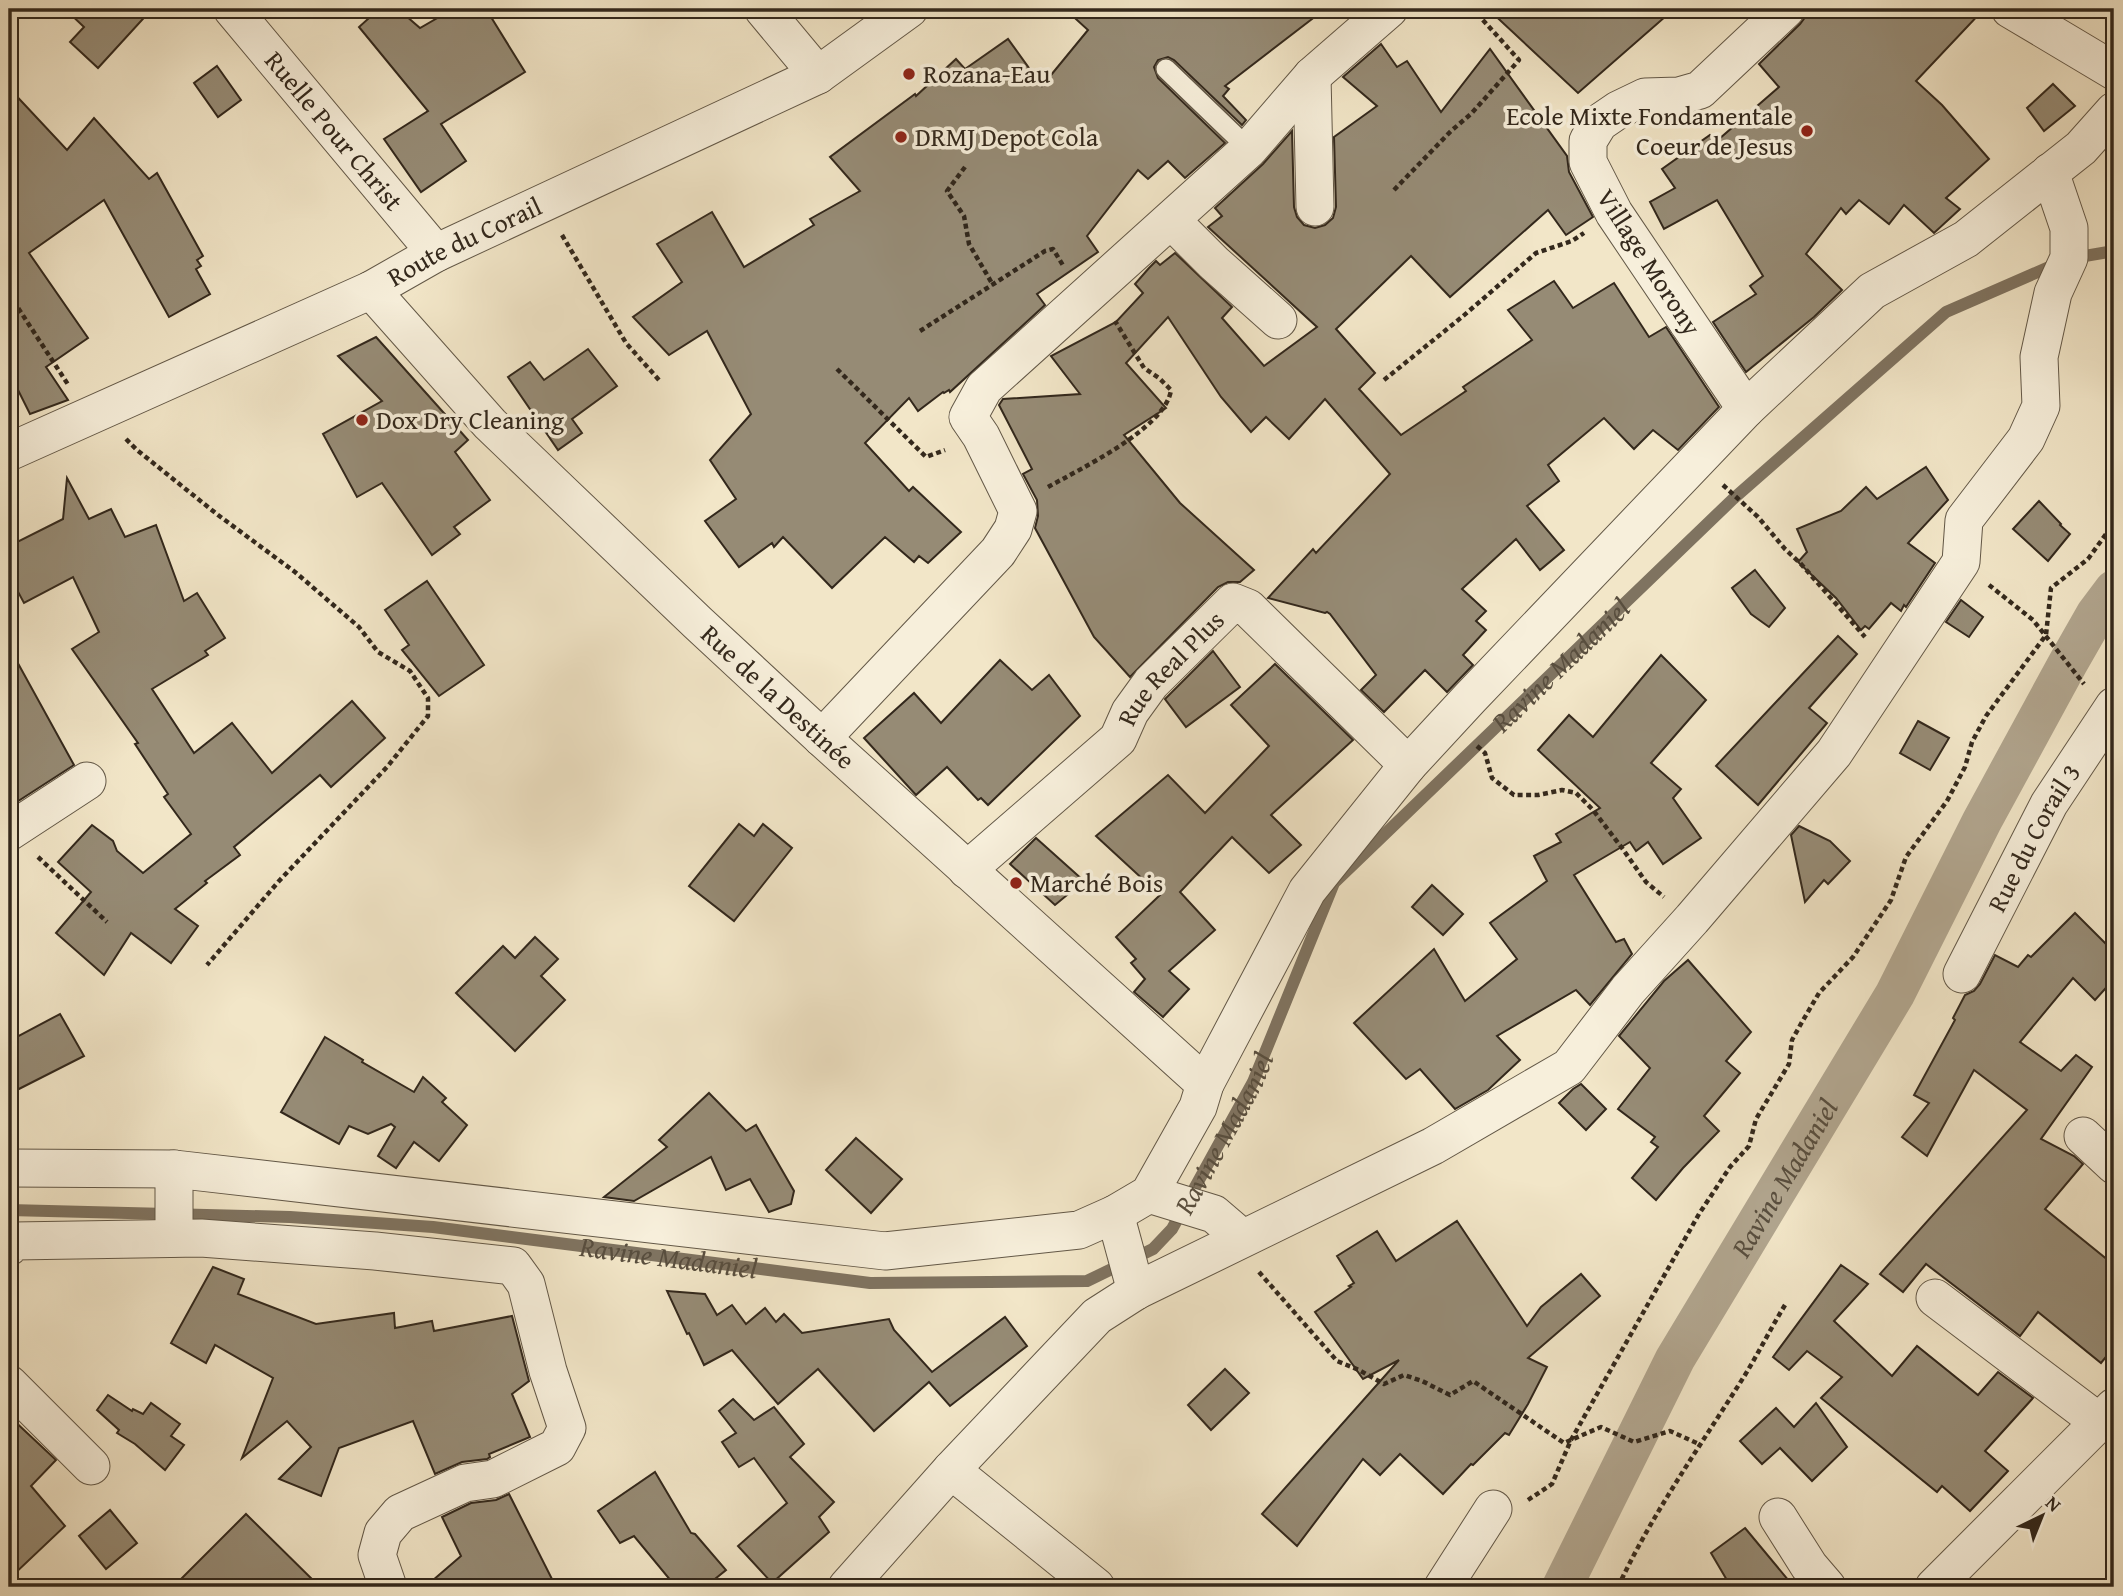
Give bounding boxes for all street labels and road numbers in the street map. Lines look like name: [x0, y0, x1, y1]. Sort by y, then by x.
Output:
street label: Ruelle Pour Christ: [256, 42, 413, 219]
street label: Village Morony: [1587, 181, 1711, 343]
street label: Route du Corail: [380, 186, 548, 296]
street label: Rue Real Plus: [1106, 601, 1233, 732]
street label: Rue de la Destinée: [692, 615, 864, 778]
street label: Rue du Corail 3: [1977, 756, 2090, 918]

